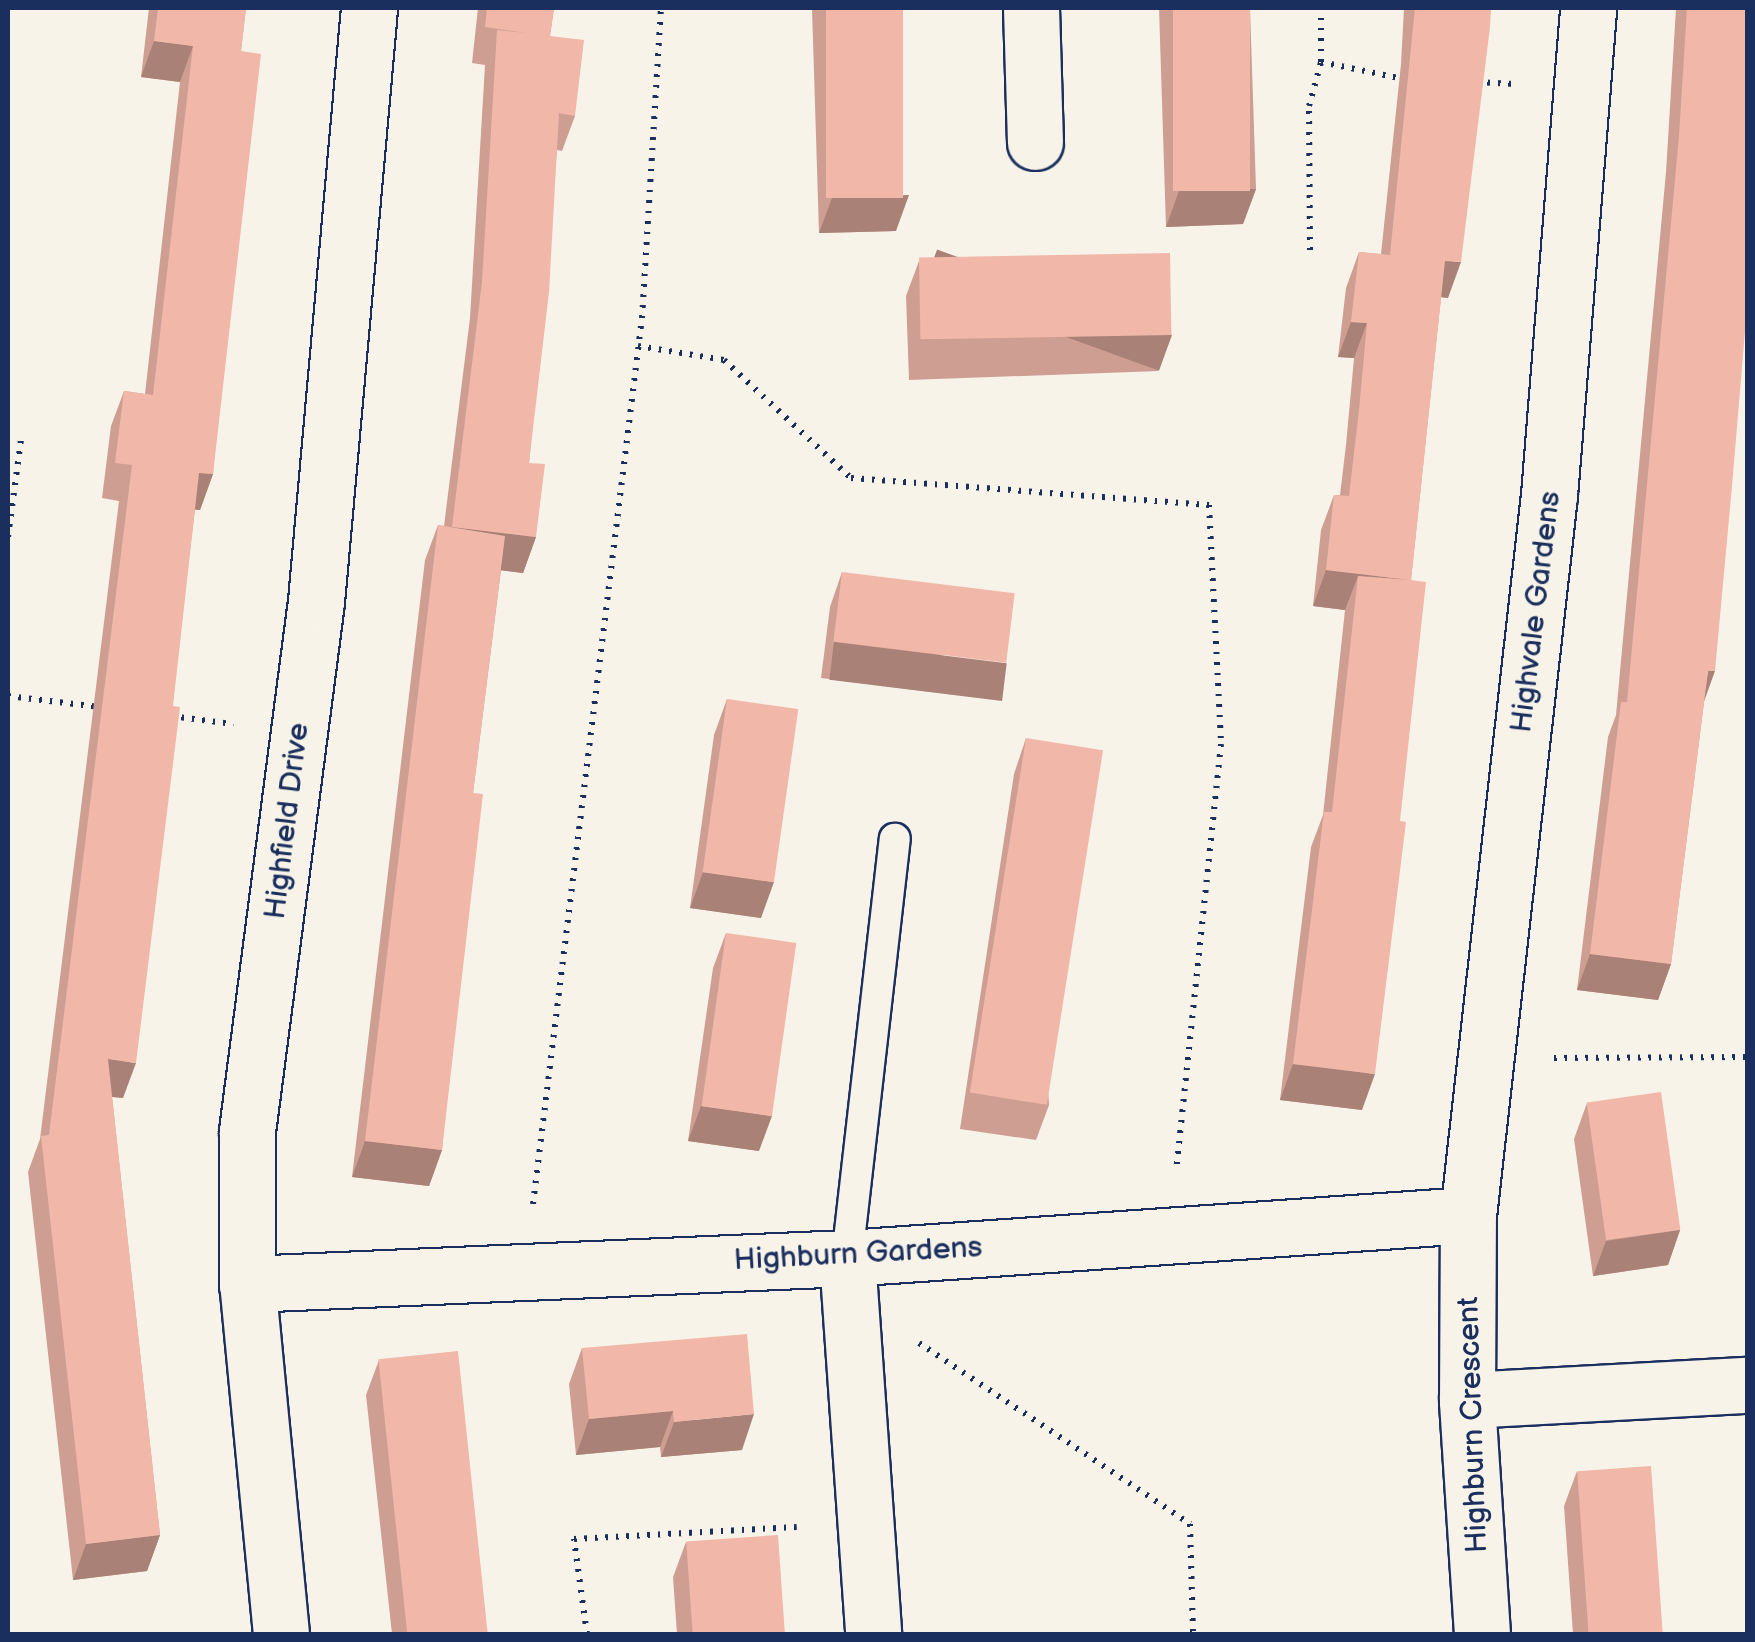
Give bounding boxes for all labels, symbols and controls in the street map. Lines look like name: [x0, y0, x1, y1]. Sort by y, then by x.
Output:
street label: Highvale Gardens: [1503, 489, 1569, 735]
street label: Highfield Drive: [257, 721, 317, 921]
street label: Highburn Gardens: [733, 1230, 983, 1278]
street label: Highburn Crescent: [1451, 1296, 1495, 1554]

